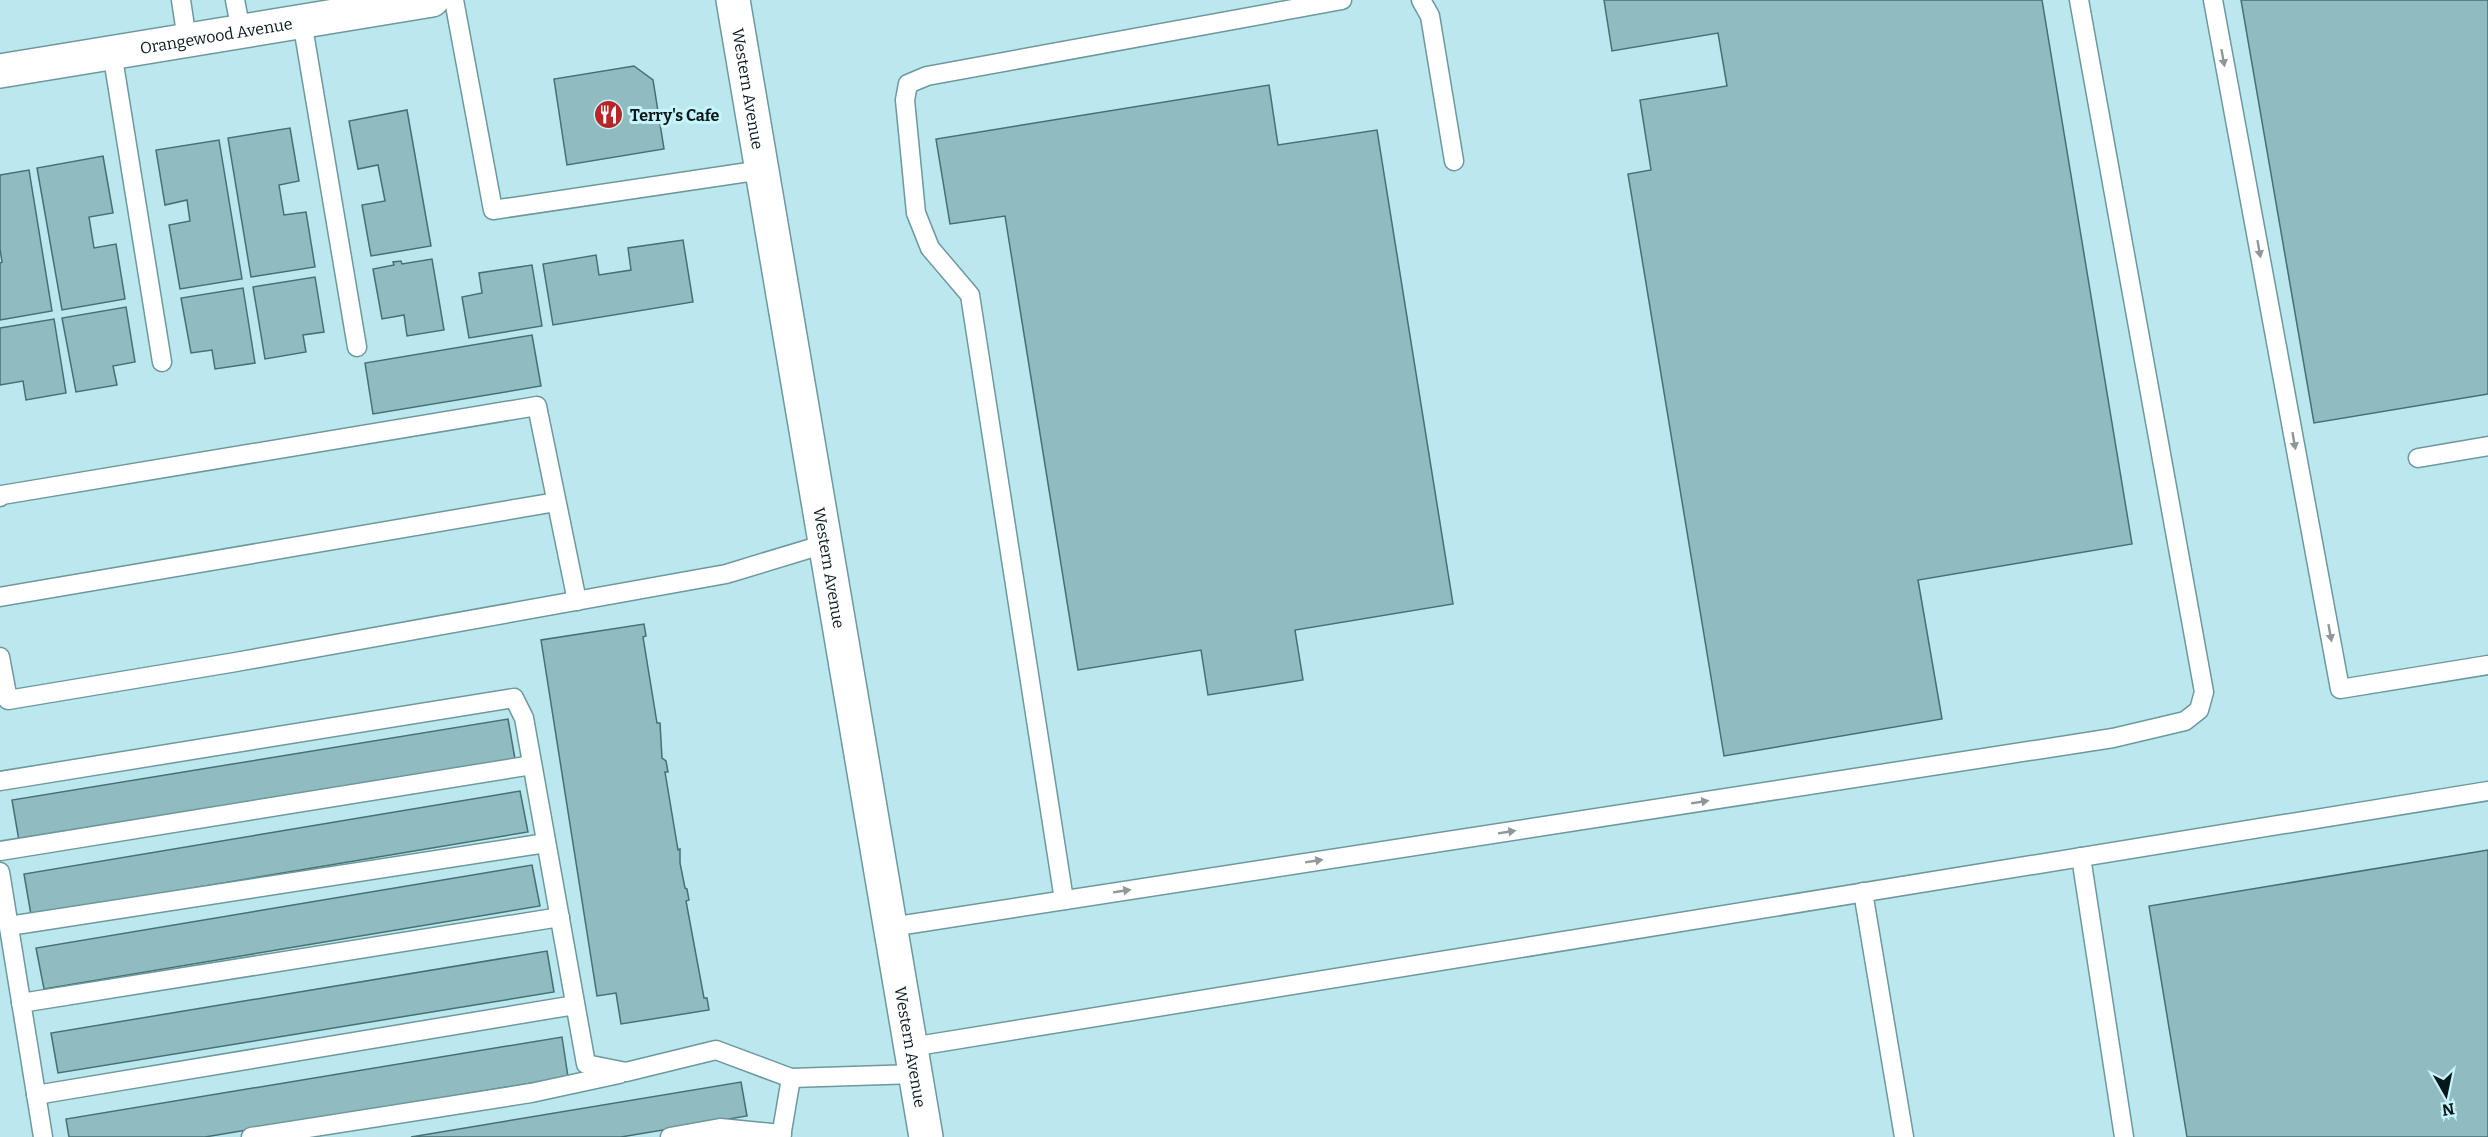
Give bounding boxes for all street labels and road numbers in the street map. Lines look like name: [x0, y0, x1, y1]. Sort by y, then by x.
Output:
street label: Orangewood Avenue: [138, 14, 294, 57]
street label: Western Avenue: [728, 27, 768, 151]
street label: Western Avenue: [810, 506, 849, 630]
street label: Western Avenue: [891, 985, 930, 1109]

